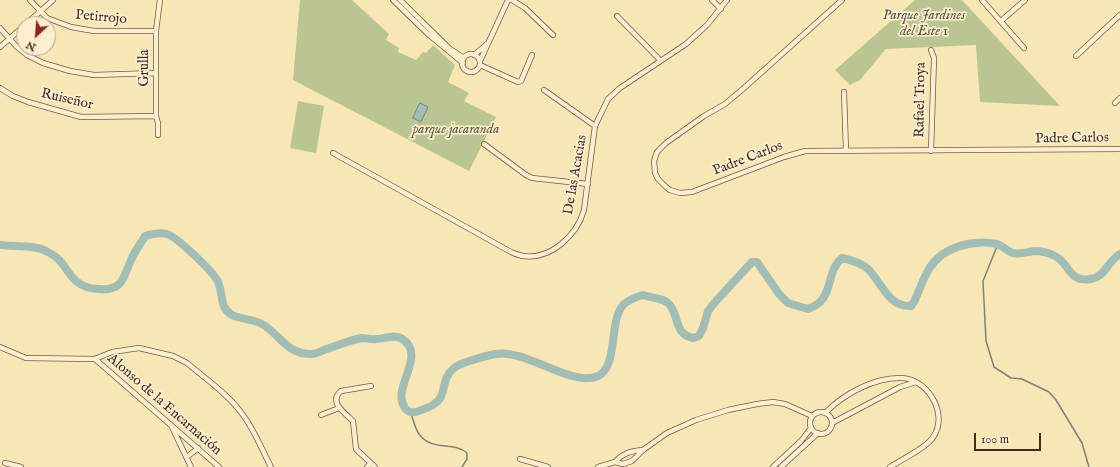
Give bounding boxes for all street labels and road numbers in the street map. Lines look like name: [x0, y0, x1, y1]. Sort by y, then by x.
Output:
street label: Petirrojo: [75, 7, 127, 29]
street label: Grulla: [137, 49, 153, 87]
street label: Rafael Troya: [912, 62, 930, 138]
street label: Ruiseñor: [39, 86, 95, 114]
street label: Padre Carlos: [1035, 130, 1109, 148]
street label: De las Acacias: [561, 134, 591, 216]
street label: Padre Carlos: [711, 138, 785, 180]
street label: Alonso de la Encarnación: [103, 351, 225, 459]

